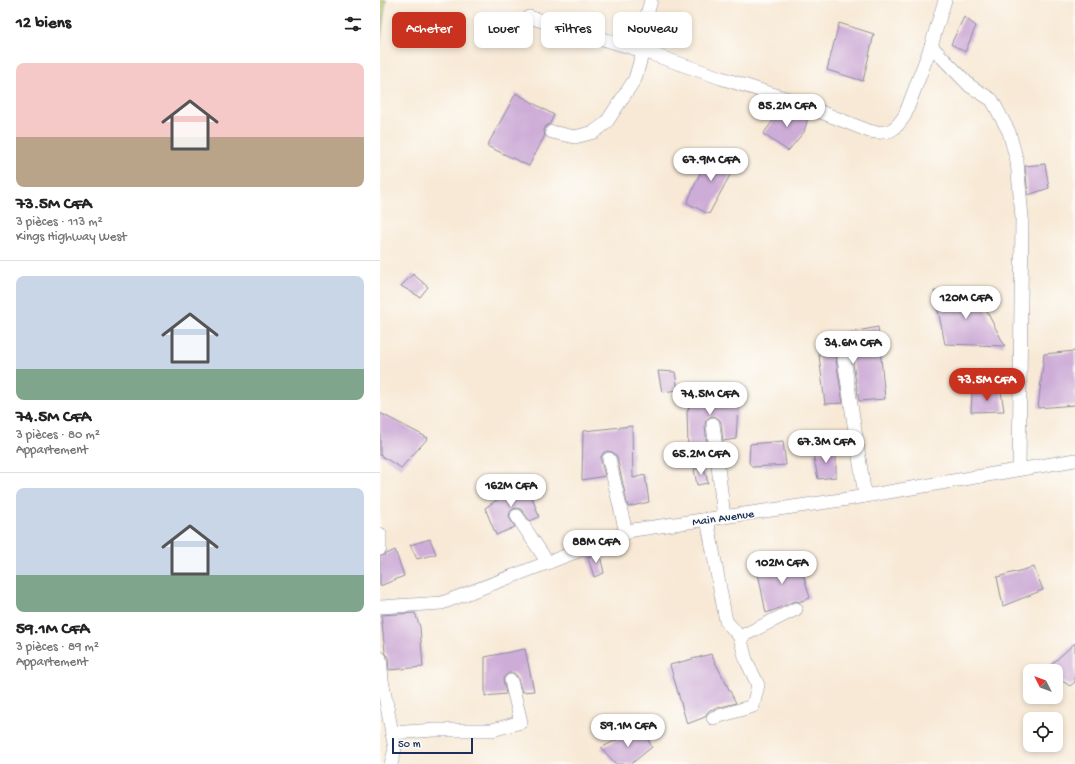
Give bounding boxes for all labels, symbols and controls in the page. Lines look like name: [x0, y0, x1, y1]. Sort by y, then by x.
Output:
chip: Acheter: [392, 12, 466, 48]
chip: Louer: [474, 12, 533, 48]
chip: Filtres: [541, 12, 605, 48]
chip: Nouveau: [613, 12, 692, 48]
icon: filters: [342, 13, 364, 35]
text: 12 biens: [16, 14, 71, 34]
icon: home: [154, 89, 226, 161]
pin: 85.2M CFA: [741, 94, 833, 128]
text: 85.2M CFA: [758, 99, 816, 114]
pin: 67.9M CFA: [665, 148, 757, 182]
text: 67.9M CFA: [682, 153, 740, 168]
text: 73.5M CFA: [16, 195, 92, 215]
text: 3 pièces · 113 m²: [16, 215, 103, 230]
text: Kings Highway West: [16, 230, 127, 245]
pin: 120M CFA: [925, 286, 1007, 320]
text: 120M CFA: [940, 291, 992, 306]
icon: home: [154, 302, 226, 374]
pin: 34.6M CFA: [807, 331, 899, 365]
text: 34.6M CFA: [824, 336, 882, 351]
pin: 73.5M CFA: [941, 368, 1033, 402]
text: 73.5M CFA: [958, 373, 1016, 388]
pin: 74.5M CFA: [664, 382, 756, 416]
text: 74.5M CFA: [681, 387, 739, 402]
text: 74.5M CFA: [16, 408, 91, 428]
text: 3 pièces · 80 m²: [16, 428, 100, 443]
pin: 67.3M CFA: [780, 430, 872, 464]
text: 67.3M CFA: [797, 435, 855, 450]
pin: 65.2M CFA: [655, 442, 747, 476]
text: Appartement: [16, 443, 88, 458]
text: 65.2M CFA: [672, 447, 730, 462]
pin: 162M CFA: [470, 474, 552, 508]
text: 162M CFA: [485, 479, 537, 494]
street label: Main Avenue: [691, 508, 756, 530]
icon: home: [154, 514, 226, 586]
pin: 88M CFA: [559, 530, 633, 564]
text: 88M CFA: [572, 535, 620, 550]
pin: 102M CFA: [741, 551, 823, 585]
text: 102M CFA: [756, 556, 808, 571]
text: 59.1M CFA: [16, 620, 89, 640]
text: 3 pièces · 89 m²: [16, 640, 99, 655]
text: Appartement: [16, 655, 88, 670]
north arrow: [1023, 664, 1063, 704]
map controls: [1023, 664, 1063, 752]
button: locate: [1023, 712, 1063, 752]
pin: 59.1M CFA: [582, 714, 674, 748]
text: 59.1M CFA: [600, 719, 656, 734]
scale bar: [392, 736, 473, 755]
text: 50 m: [398, 739, 420, 751]

